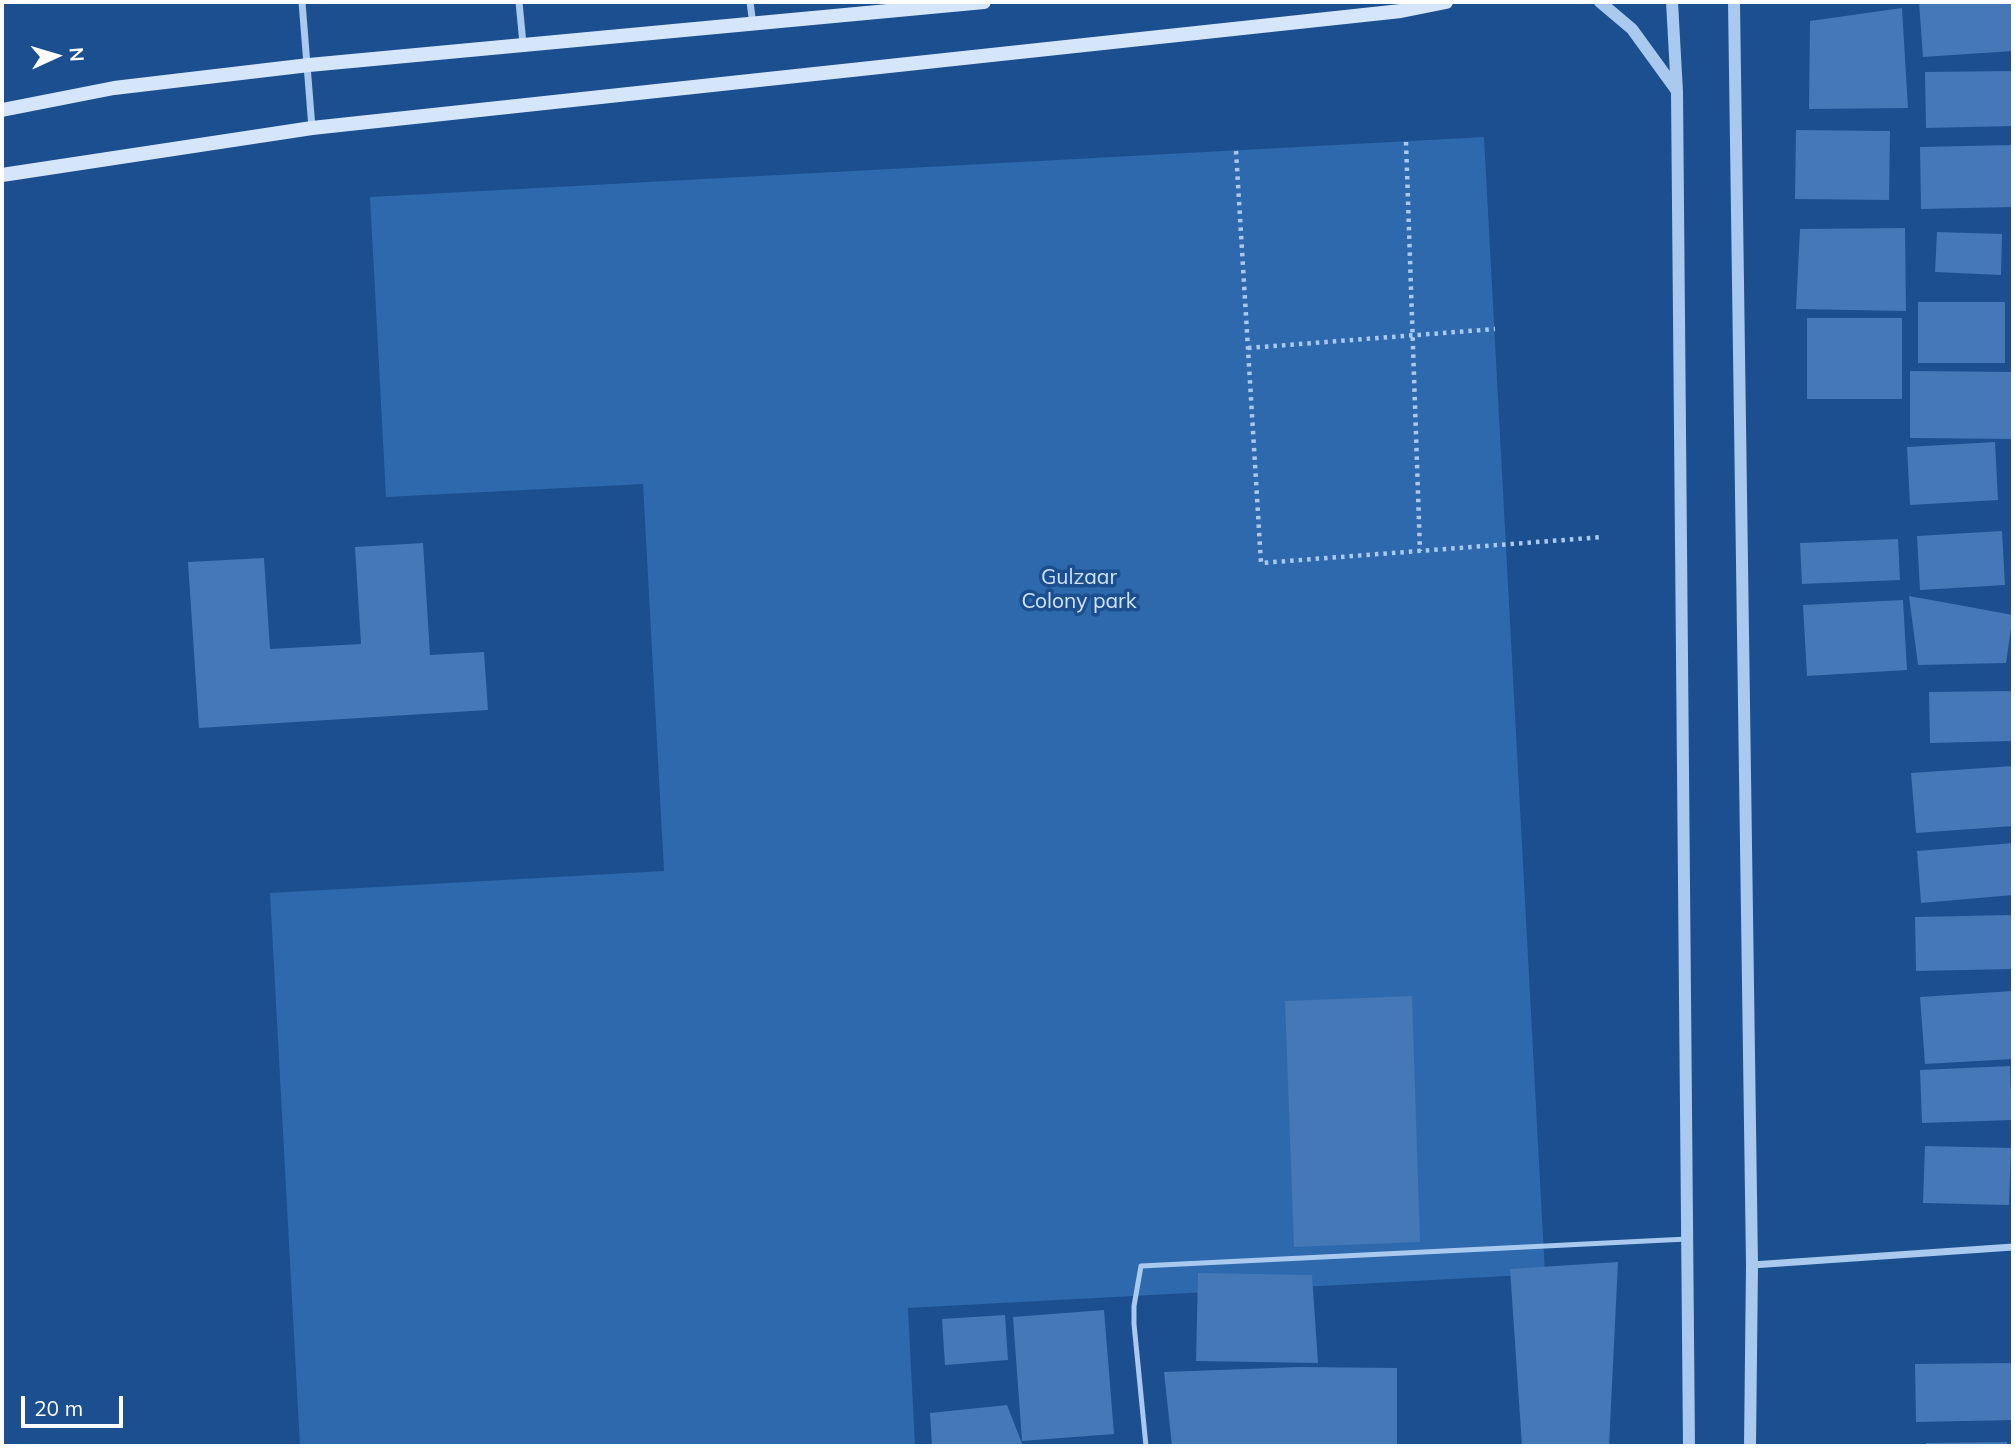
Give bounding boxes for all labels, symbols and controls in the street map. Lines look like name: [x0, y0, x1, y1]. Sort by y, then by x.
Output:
north arrow: [21, 21, 91, 91]
text: N: [64, 47, 89, 63]
park label: Gulzaar Colony park: [1021, 565, 1137, 615]
scale bar: [24, 1382, 126, 1426]
text: 20 m: [34, 1395, 83, 1421]

